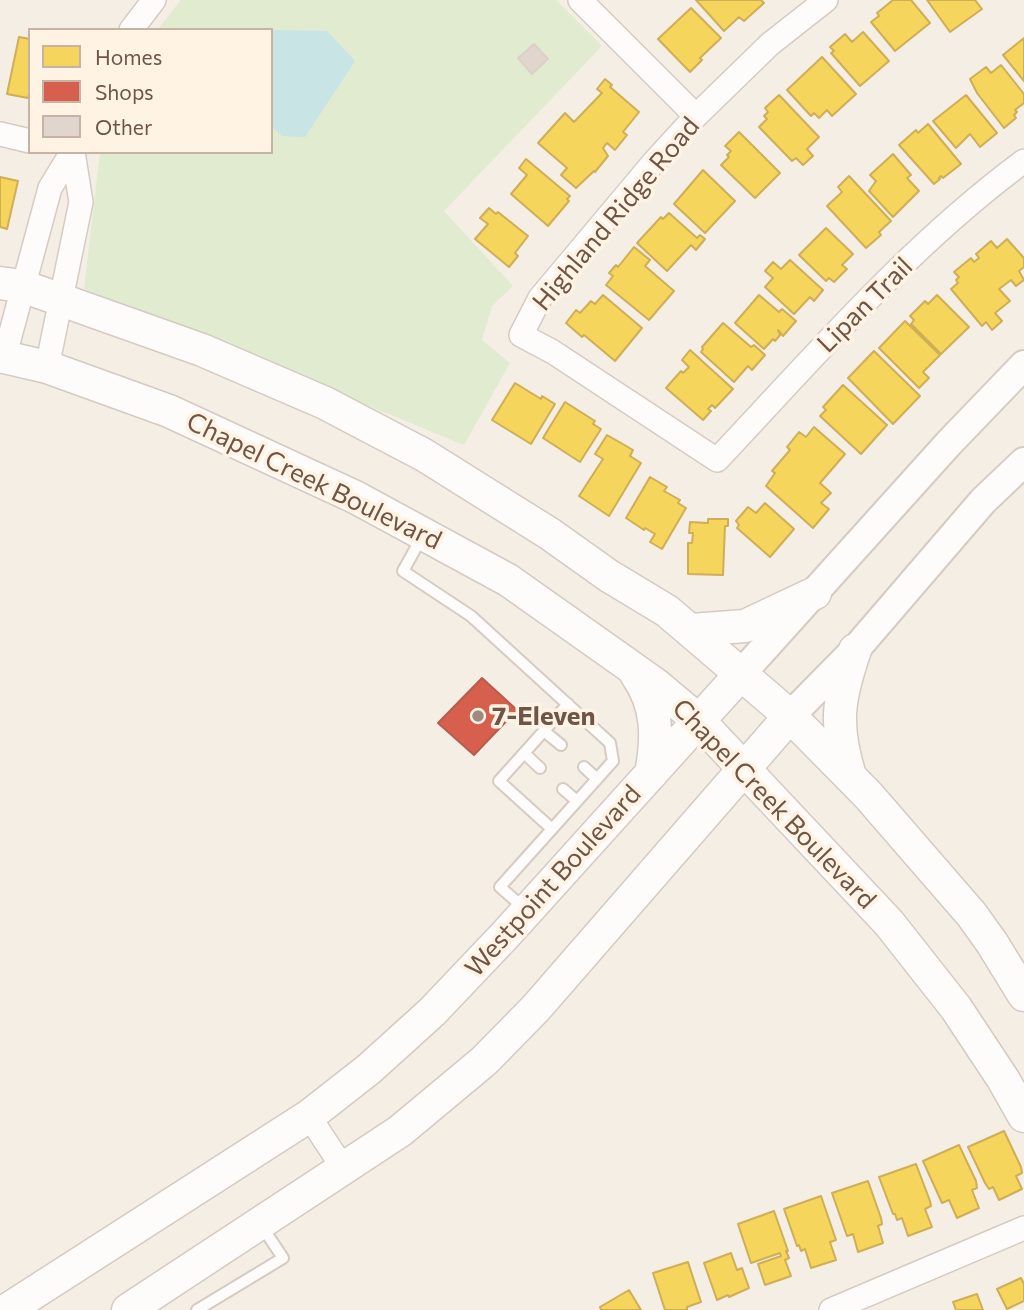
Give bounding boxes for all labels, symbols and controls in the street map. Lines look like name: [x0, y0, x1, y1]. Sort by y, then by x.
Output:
legend: [28, 28, 273, 154]
text: Homes: [95, 44, 162, 69]
text: Shops: [95, 79, 154, 104]
street label: Highland Ridge Road: [526, 111, 706, 317]
text: Other: [95, 114, 152, 139]
street label: Lipan Trail: [811, 251, 919, 359]
street label: Chapel Creek Boulevard: [181, 406, 447, 556]
street label: Chapel Creek Boulevard: [666, 693, 882, 915]
place label: 7-Eleven: [492, 700, 596, 732]
marker: 7-Eleven: [470, 708, 486, 724]
street label: Westpoint Boulevard: [459, 779, 647, 983]

